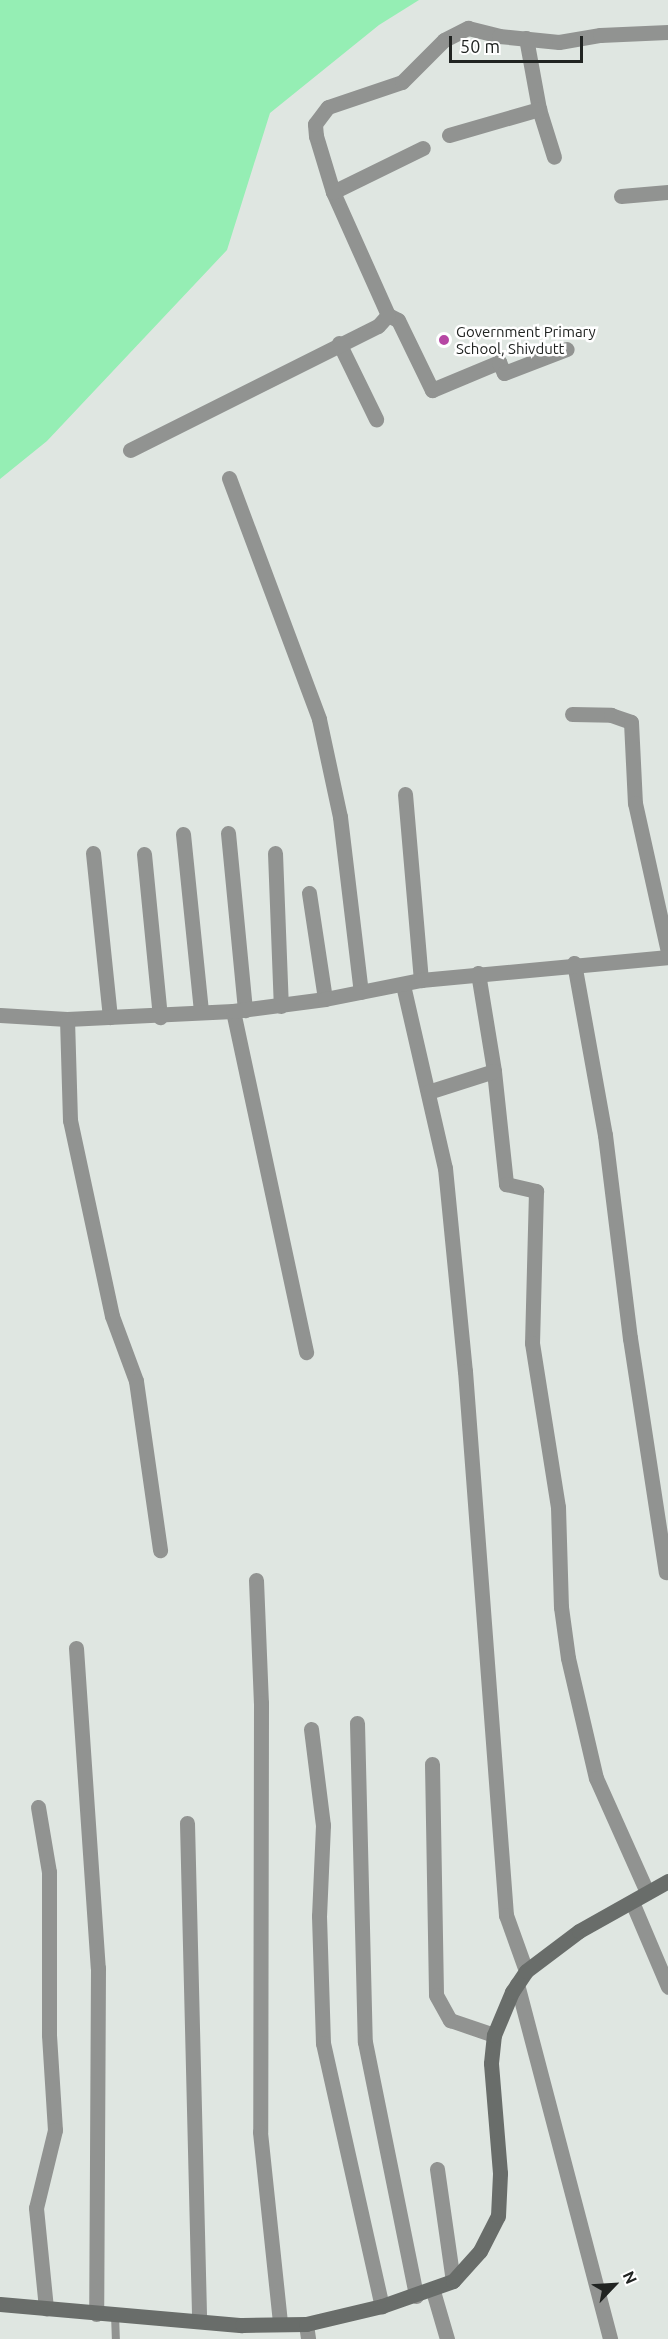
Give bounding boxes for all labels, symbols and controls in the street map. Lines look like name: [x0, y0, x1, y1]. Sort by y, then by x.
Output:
scale bar: [452, 24, 586, 62]
text: 50 m: [460, 36, 500, 56]
place label: Government Primary School, Shivdutt: [456, 322, 596, 357]
marker: Government Primary School, Shivdutt: [437, 333, 451, 347]
north arrow: [584, 2255, 644, 2315]
text: N: [620, 2268, 641, 2287]

